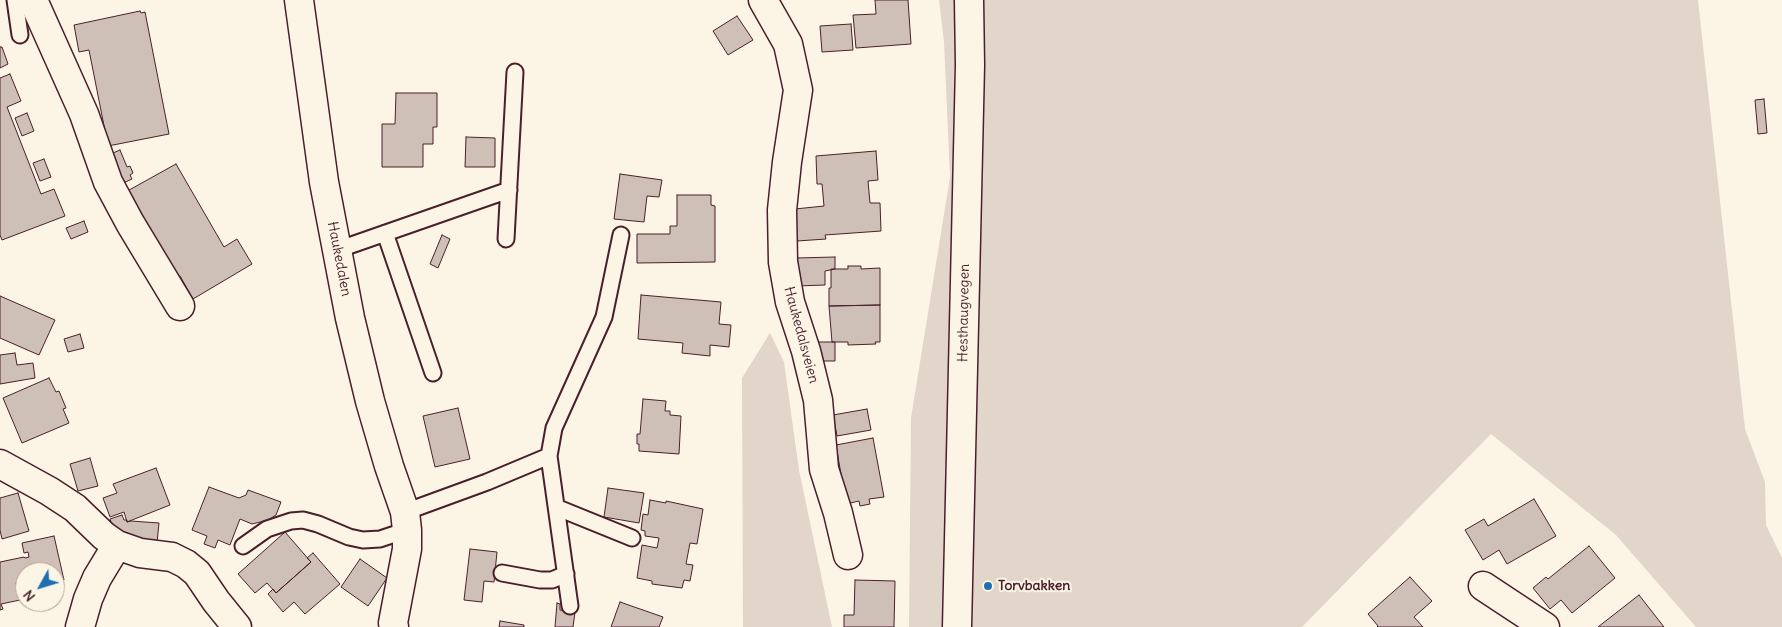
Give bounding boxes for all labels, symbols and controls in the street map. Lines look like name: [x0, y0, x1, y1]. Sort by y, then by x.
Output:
street label: Haukedalen: [324, 220, 354, 298]
street label: Hesthaugvegen: [955, 264, 973, 362]
street label: Haukedalsveien: [780, 285, 822, 385]
north arrow: [15, 562, 65, 612]
place label: Torvbakken: [998, 578, 1070, 594]
marker: Torvbakken: [982, 580, 994, 592]
text: N: [19, 586, 39, 605]

